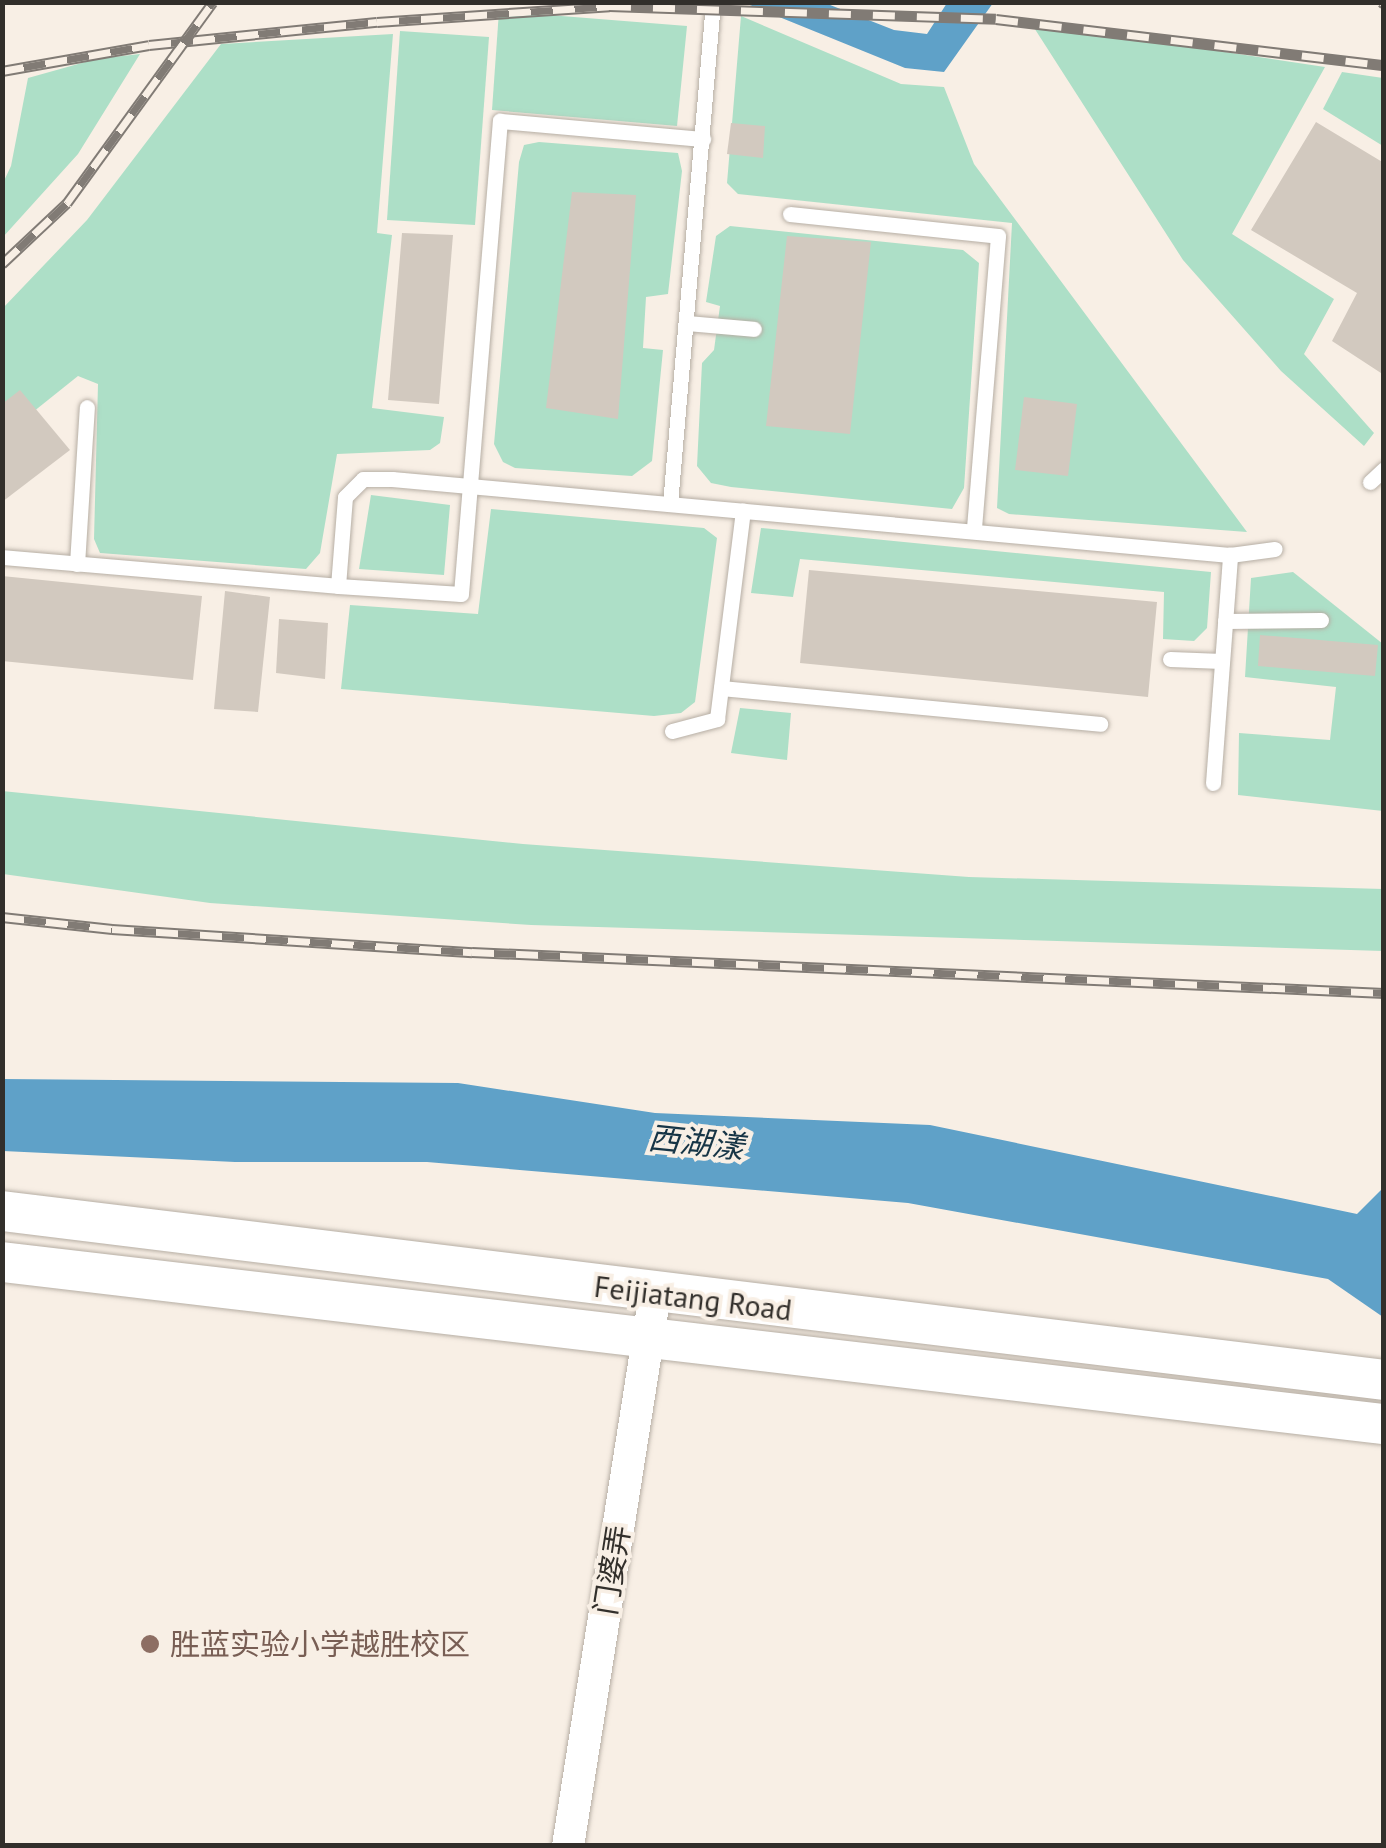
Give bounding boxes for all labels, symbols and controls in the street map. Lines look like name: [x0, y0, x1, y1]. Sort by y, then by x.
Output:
water label: 西湖漾: [646, 1118, 746, 1166]
street label: Feijiatang Road: [592, 1268, 794, 1328]
street label: 门婆弄: [587, 1523, 637, 1617]
place label: 胜蓝实验小学越胜校区: [170, 1626, 470, 1662]
marker: 胜蓝实验小学越胜校区: [139, 1633, 161, 1655]

